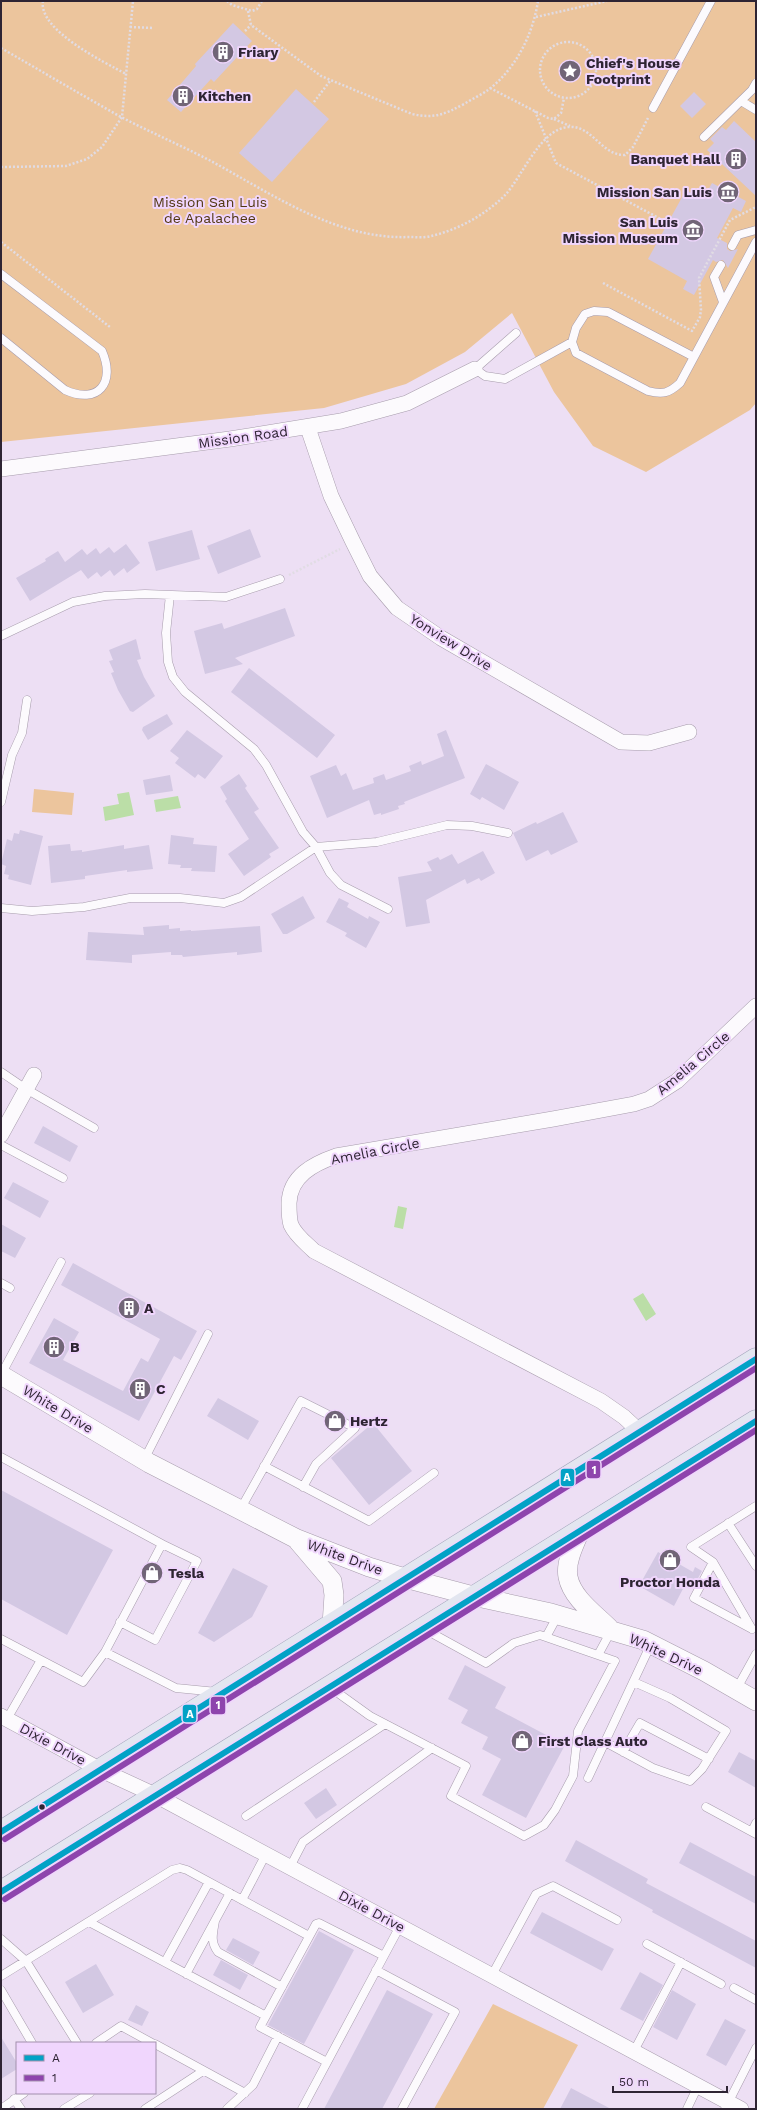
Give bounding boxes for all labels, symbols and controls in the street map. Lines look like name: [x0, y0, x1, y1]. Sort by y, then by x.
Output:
building icon: Friary: [210, 39, 236, 65]
place label: Friary: [238, 44, 279, 60]
place label: Chief's House Footprint: [586, 55, 680, 87]
place icon: Chief's House Footprint: [557, 58, 583, 84]
building icon: Kitchen: [170, 83, 196, 109]
place label: Kitchen: [198, 88, 251, 104]
building icon: Banquet Hall: [723, 146, 749, 172]
place label: Banquet Hall: [630, 151, 720, 167]
museum icon: Mission San Luis: [715, 179, 741, 205]
place label: Mission San Luis: [597, 184, 713, 200]
park label: Mission San Luis de Apalachee: [153, 194, 267, 226]
place label: San Luis Mission Museum: [562, 214, 679, 246]
museum icon: San Luis Mission Museum: [680, 217, 706, 243]
street label: Mission Road: [197, 423, 289, 451]
street label: Yonview Drive: [407, 610, 495, 674]
street label: Amelia Circle: [653, 1028, 733, 1098]
street label: Amelia Circle: [329, 1135, 421, 1167]
building icon: A: [116, 1295, 142, 1321]
place label: A: [144, 1300, 154, 1316]
building icon: B: [41, 1334, 67, 1360]
place label: B: [70, 1339, 80, 1355]
building icon: C: [127, 1376, 153, 1402]
place label: C: [156, 1381, 166, 1397]
street label: White Drive: [20, 1382, 96, 1436]
shop icon: Hertz: [322, 1408, 348, 1434]
place label: Hertz: [350, 1413, 388, 1429]
line badge: 1: [586, 1460, 601, 1479]
text: 1: [592, 1464, 596, 1477]
line badge: A: [560, 1468, 575, 1487]
text: A: [563, 1471, 571, 1484]
street label: White Drive: [305, 1536, 385, 1578]
shop icon: Proctor Honda: [657, 1547, 683, 1573]
shop icon: Tesla: [139, 1560, 165, 1586]
place label: Tesla: [168, 1565, 205, 1581]
place label: Proctor Honda: [620, 1574, 721, 1590]
street label: White Drive: [627, 1630, 705, 1678]
line badge: 1: [210, 1696, 226, 1715]
text: 1: [216, 1699, 220, 1712]
line badge: A: [182, 1704, 197, 1723]
text: A: [186, 1708, 194, 1721]
street label: Dixie Drive: [17, 1720, 89, 1768]
shop icon: First Class Auto: [509, 1728, 535, 1754]
place label: First Class Auto: [538, 1733, 648, 1749]
unlabelled marker: [37, 1802, 47, 1812]
street label: Dixie Drive: [336, 1887, 408, 1935]
legend: [16, 2042, 156, 2094]
text: A: [52, 2051, 60, 2065]
scale bar: [613, 2068, 727, 2094]
text: 1: [52, 2071, 57, 2085]
text: 50 m: [619, 2075, 649, 2089]

